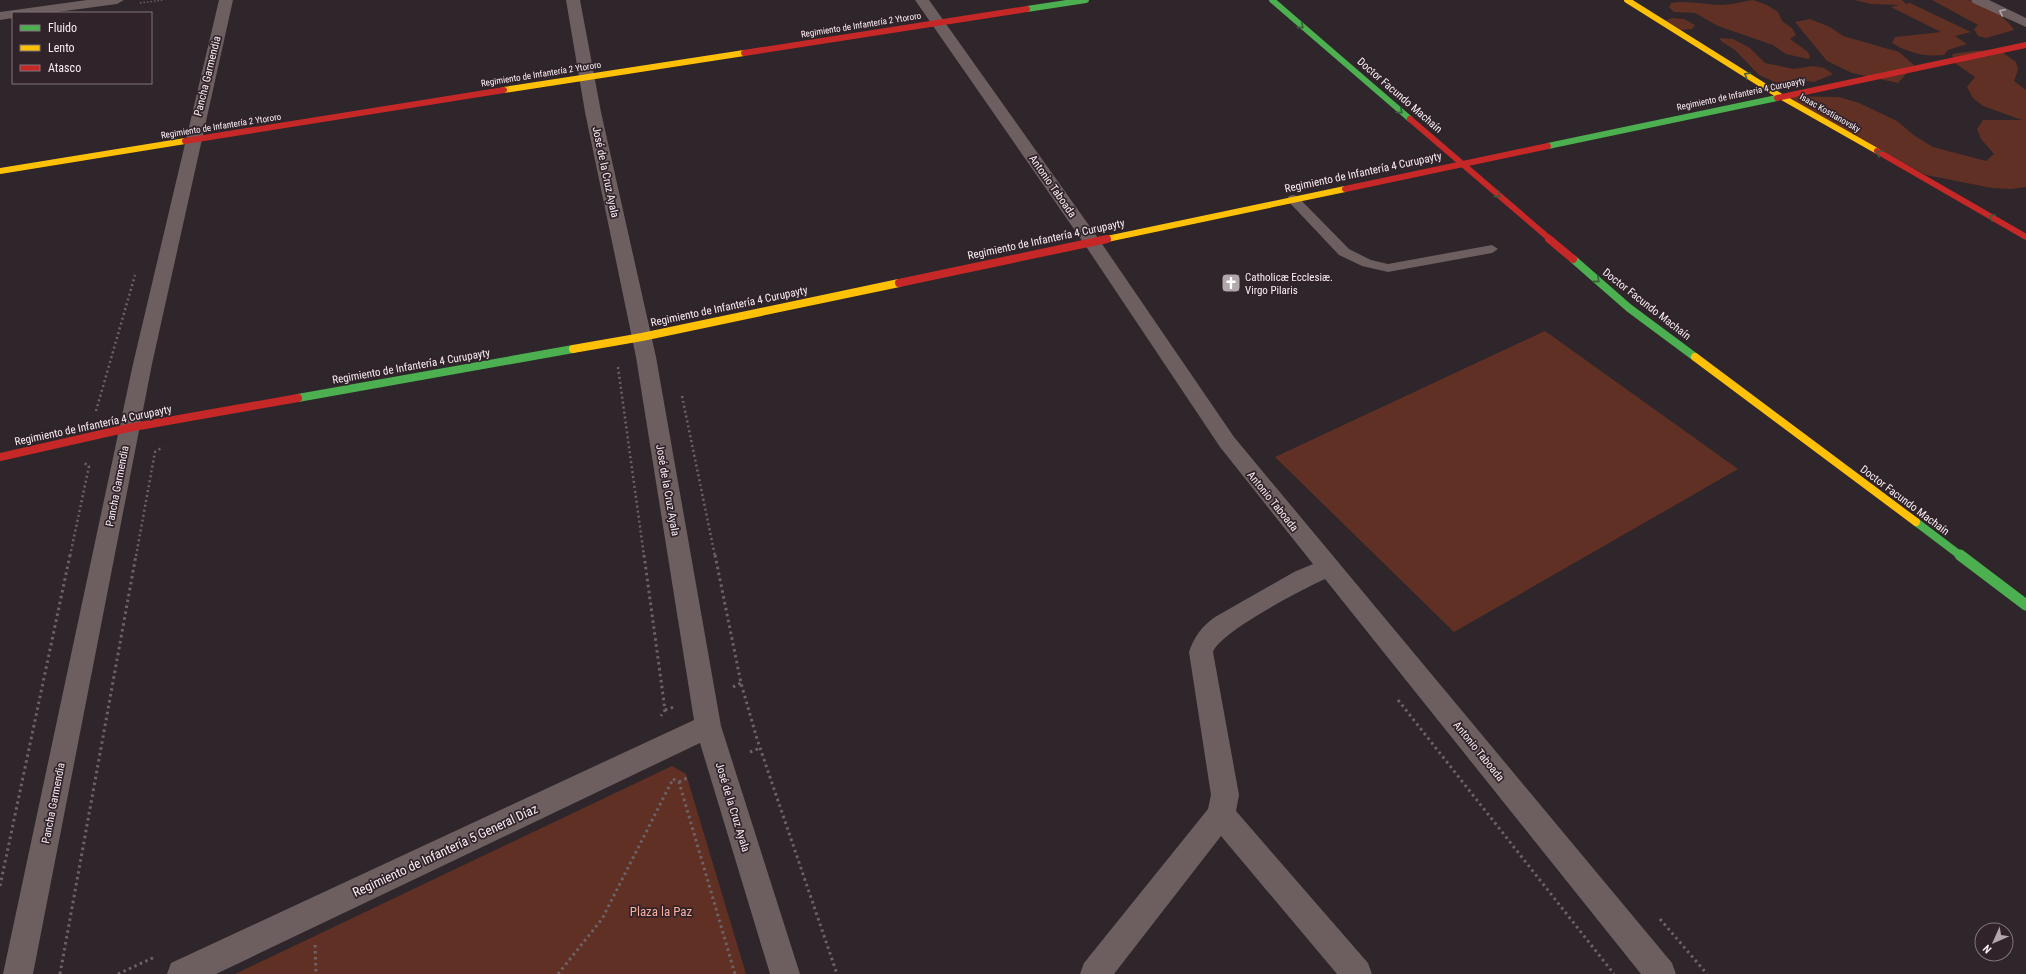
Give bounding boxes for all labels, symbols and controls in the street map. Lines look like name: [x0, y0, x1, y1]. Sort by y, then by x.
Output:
one-way arrow: [1999, 9, 2006, 16]
street label: Regimiento de Infantería 2 Ytororo: [800, 10, 922, 39]
legend: [12, 12, 152, 84]
text: Fluido: [48, 21, 77, 35]
one-way arrow: [1297, 21, 1304, 28]
street label: Pancha Garmendia: [191, 35, 224, 117]
text: Lento: [48, 41, 75, 55]
street label: Doctor Facundo Machaín: [1355, 55, 1445, 136]
street label: Regimiento de Infantería 2 Ytororo: [480, 59, 602, 88]
text: Atasco: [48, 61, 81, 75]
one-way arrow: [1744, 73, 1751, 80]
street label: Regimiento de Infanteria 4 Curupayty: [1676, 75, 1806, 113]
street label: Isaac Kostianovsky: [1798, 92, 1862, 135]
one-way arrow: [1395, 106, 1402, 113]
street label: Regimiento de Infantería 2 Ytororo: [160, 111, 282, 140]
street label: José de la Cruz Ayala: [589, 125, 622, 219]
street label: Regimiento de Infantería 4 Curupayty: [1283, 149, 1443, 195]
one-way arrow: [1876, 150, 1883, 157]
street label: Antonio Taboada: [1026, 153, 1079, 220]
one-way arrow: [1493, 191, 1501, 198]
one-way arrow: [1989, 215, 1996, 222]
street label: Regimiento de Infantería 4 Curupayty: [966, 216, 1126, 262]
street label: Doctor Facundo Machaín: [1600, 266, 1693, 343]
place label: Catholicæ Ecclesiæ. Virgo Pilaris: [1245, 271, 1333, 297]
church icon: Catholicæ Ecclesiæ. Virgo Pilaris: [1220, 272, 1242, 294]
one-way arrow: [1592, 276, 1599, 283]
street label: Regimiento de Infantería 4 Curupayty: [649, 283, 809, 329]
street label: Regimiento de Infantería 4 Curupayty: [331, 346, 491, 387]
street label: Regimiento de Infantería 4 Curupayty: [13, 402, 173, 448]
street label: José de la Cruz Ayala: [653, 443, 682, 537]
street label: Pancha Garmendia: [103, 445, 132, 528]
street label: Doctor Facundo Machaín: [1858, 463, 1952, 538]
street label: Antonio Taboada: [1244, 469, 1301, 534]
street label: Antonio Taboada: [1450, 719, 1507, 784]
street label: José de la Cruz Ayala: [713, 761, 752, 853]
street label: Pancha Garmendia: [39, 762, 68, 845]
street label: Regimiento de Infantería 5 General Díaz: [350, 801, 540, 900]
park label: Plaza la Paz: [630, 904, 693, 919]
north arrow: [1974, 922, 2014, 962]
text: N: [1980, 942, 1994, 956]

